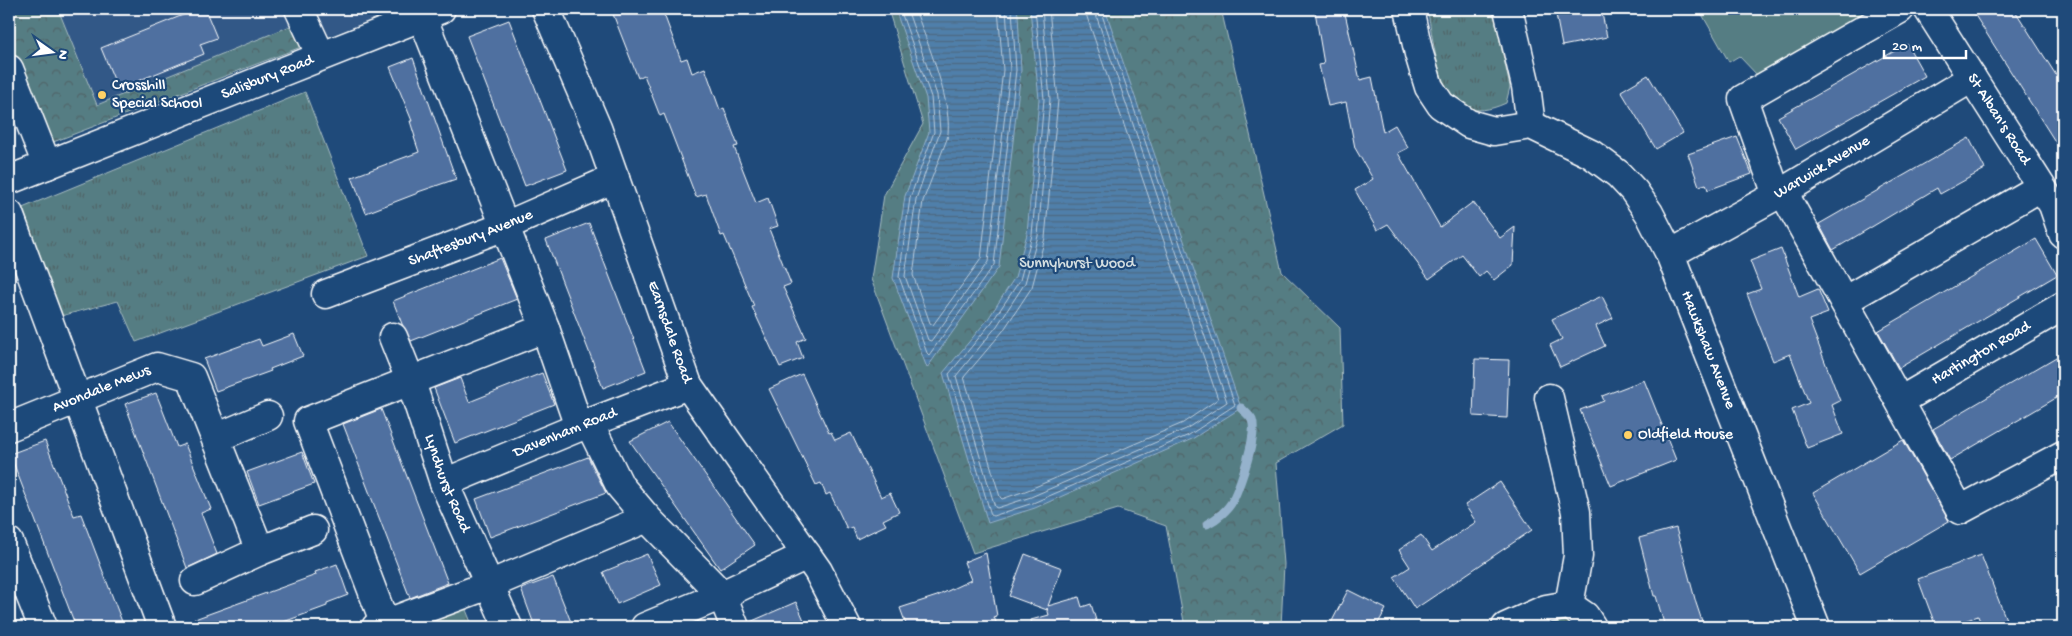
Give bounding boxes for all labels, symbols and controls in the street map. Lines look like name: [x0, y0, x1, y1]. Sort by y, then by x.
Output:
north arrow: [28, 28, 78, 78]
scale bar: [1884, 28, 1967, 60]
text: 20 m: [1892, 38, 1922, 56]
text: N: [53, 48, 72, 61]
street label: Salisbury Road: [219, 50, 318, 104]
street label: St Alban's Road: [1962, 70, 2035, 170]
place label: Crosshill Special School: [112, 77, 202, 114]
marker: Crosshill Special School: [96, 89, 108, 101]
street label: Warwick Avenue: [1771, 131, 1874, 204]
street label: Shaftesbury Avenue: [406, 205, 537, 271]
park label: Sunnyhurst Wood: [1019, 255, 1136, 274]
street label: Earnsdale Road: [642, 279, 697, 387]
street label: Hawkshaw Avenue: [1676, 288, 1740, 413]
street label: Hartington Road: [1928, 317, 2036, 390]
street label: Avondale Mews: [50, 361, 154, 418]
street label: Davenham Road: [510, 403, 621, 463]
place label: Oldfield House: [1638, 426, 1734, 445]
marker: Oldfield House: [1622, 429, 1634, 441]
street label: Lyndhurst Road: [419, 432, 475, 537]

